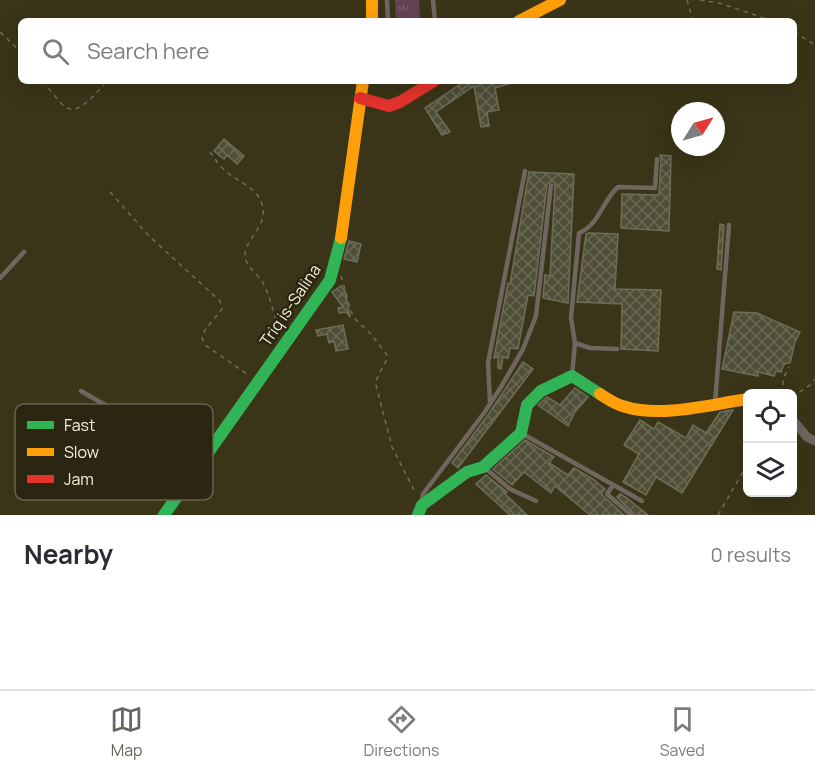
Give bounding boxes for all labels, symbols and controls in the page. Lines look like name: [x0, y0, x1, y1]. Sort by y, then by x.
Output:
search box: [18, 18, 797, 84]
icon: search: [39, 35, 72, 68]
text: Search here: [87, 36, 209, 66]
north arrow: [671, 102, 725, 156]
street label: Triq is-Salina: [254, 260, 326, 350]
map controls: [743, 389, 797, 497]
button: locate: [743, 389, 797, 443]
legend: [15, 404, 213, 500]
text: Fast: [64, 414, 95, 436]
text: Slow: [64, 441, 99, 463]
button: layers: [743, 443, 797, 497]
text: Jam: [64, 468, 94, 490]
text: Nearby: [24, 536, 113, 572]
text: 0 results: [711, 541, 791, 568]
tab: Map: [110, 703, 143, 761]
tab: Directions: [364, 703, 439, 761]
tab: Saved: [660, 703, 705, 761]

